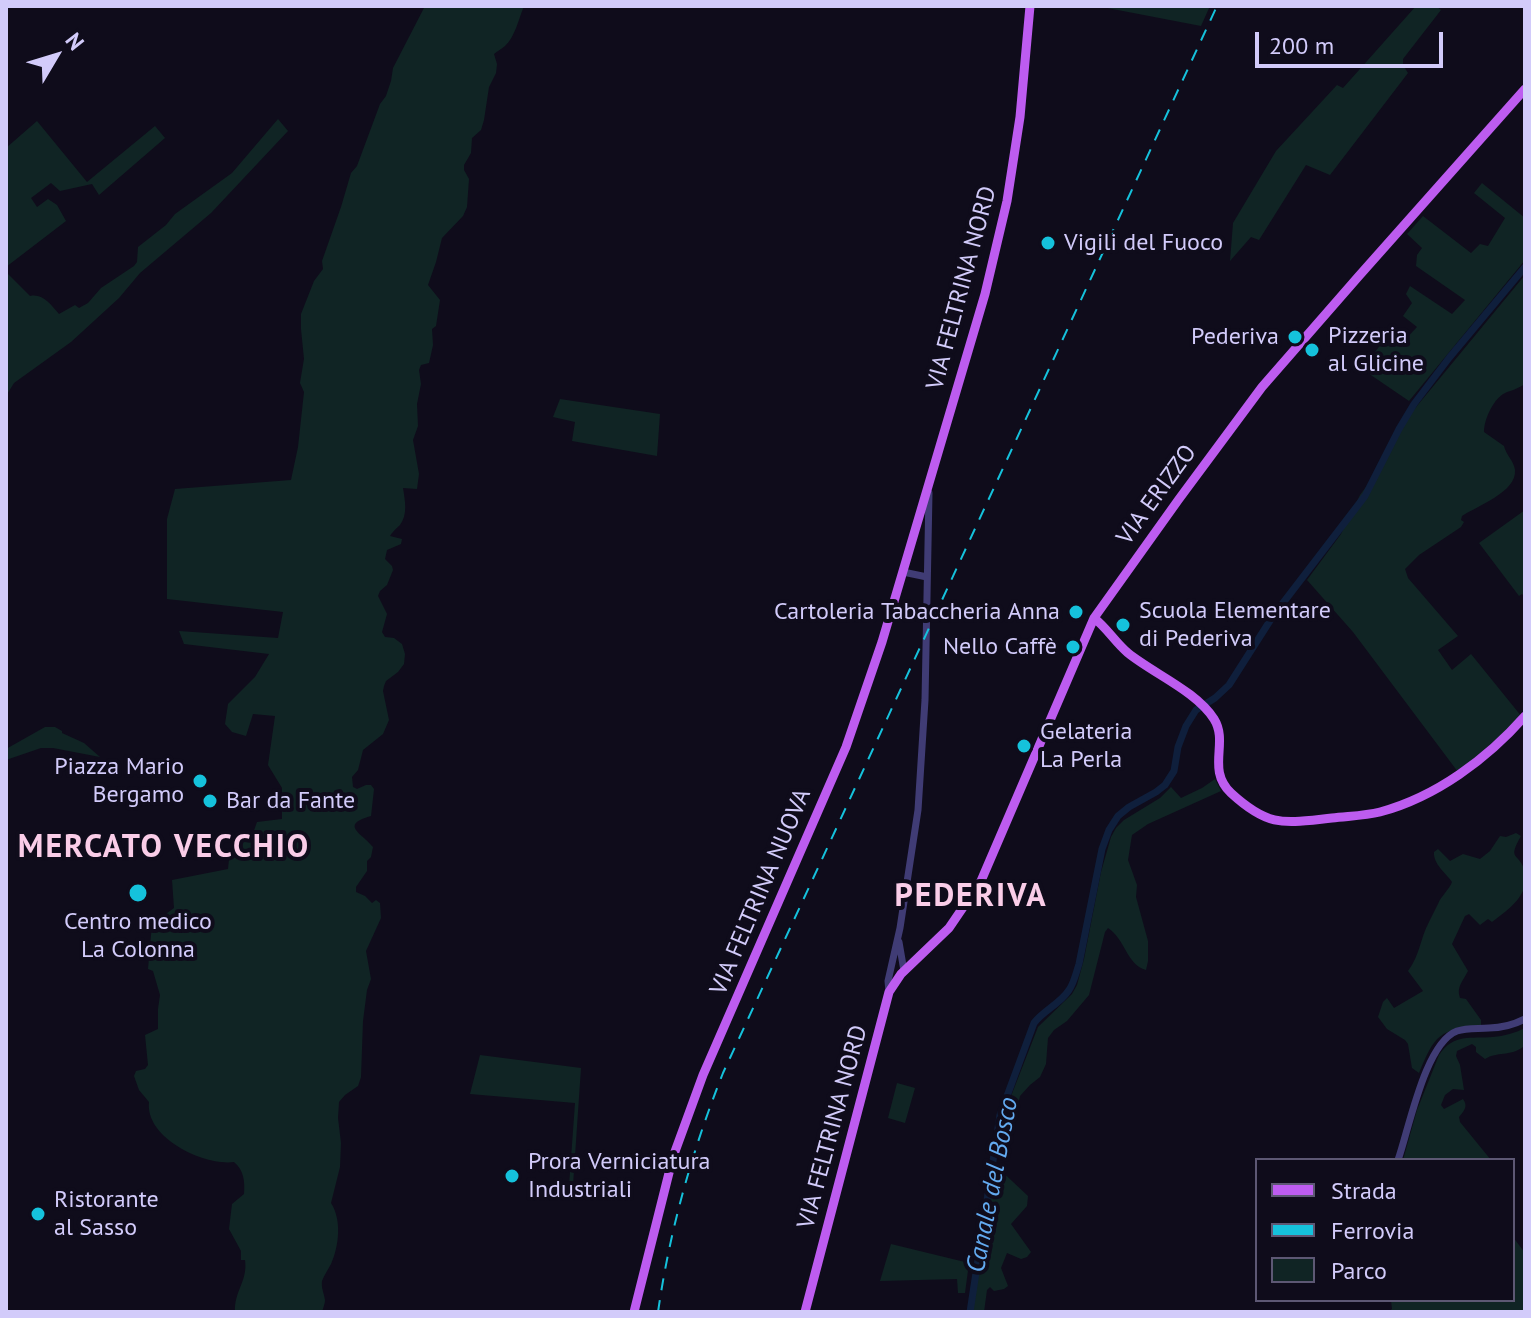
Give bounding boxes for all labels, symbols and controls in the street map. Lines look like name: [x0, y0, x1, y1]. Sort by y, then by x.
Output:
north arrow: [16, 16, 96, 96]
scale bar: [1259, 16, 1447, 66]
text: N: [59, 27, 90, 56]
text: 200 m: [1269, 30, 1334, 61]
street label: VIA FELTRINA NORD: [921, 183, 1003, 393]
place label: Vigili del Fuoco: [1064, 229, 1223, 257]
marker: Vigili del Fuoco: [1039, 234, 1057, 252]
place label: Pizzeria al Glicine: [1328, 322, 1424, 378]
place label: Pederiva: [1191, 323, 1279, 351]
marker: Pederiva: [1286, 328, 1304, 346]
marker: Pizzeria al Glicine: [1303, 341, 1321, 359]
street label: VIA ERIZZO: [1111, 439, 1203, 551]
place label: Scuola Elementare di Pederiva: [1139, 597, 1331, 653]
place label: Cartoleria Tabaccheria Anna: [774, 598, 1060, 626]
marker: Cartoleria Tabaccheria Anna: [1067, 603, 1085, 621]
marker: Scuola Elementare di Pederiva: [1114, 616, 1132, 634]
place label: Nello Caffè: [943, 633, 1057, 661]
marker: Nello Caffè: [1064, 638, 1082, 656]
place label: Gelateria La Perla: [1040, 718, 1132, 774]
marker: Gelateria La Perla: [1015, 737, 1033, 755]
place label: Piazza Mario Bergamo: [54, 753, 184, 809]
marker: Piazza Mario Bergamo: [191, 772, 209, 790]
street label: VIA FELTRINA NUOVA: [705, 785, 817, 999]
place label: Bar da Fante: [226, 787, 355, 815]
marker: Bar da Fante: [201, 792, 219, 810]
district label: MERCATO VECCHIO: [18, 829, 310, 867]
district label: PEDERIVA: [894, 878, 1048, 916]
marker: Centro medico La Colonna: [127, 882, 149, 904]
place label: Centro medico La Colonna: [64, 908, 212, 964]
street label: VIA FELTRINA NORD: [792, 1022, 874, 1232]
water label: Canale del Bosco: [961, 1095, 1025, 1275]
place label: Prora Verniciatura Industriali: [528, 1148, 711, 1204]
legend: [1255, 1158, 1515, 1302]
marker: Prora Verniciatura Industriali: [503, 1167, 521, 1185]
text: Strada: [1331, 1175, 1397, 1206]
place label: Ristorante al Sasso: [54, 1186, 159, 1242]
marker: Ristorante al Sasso: [29, 1205, 47, 1223]
text: Ferrovia: [1331, 1215, 1414, 1246]
text: Parco: [1331, 1255, 1387, 1286]

